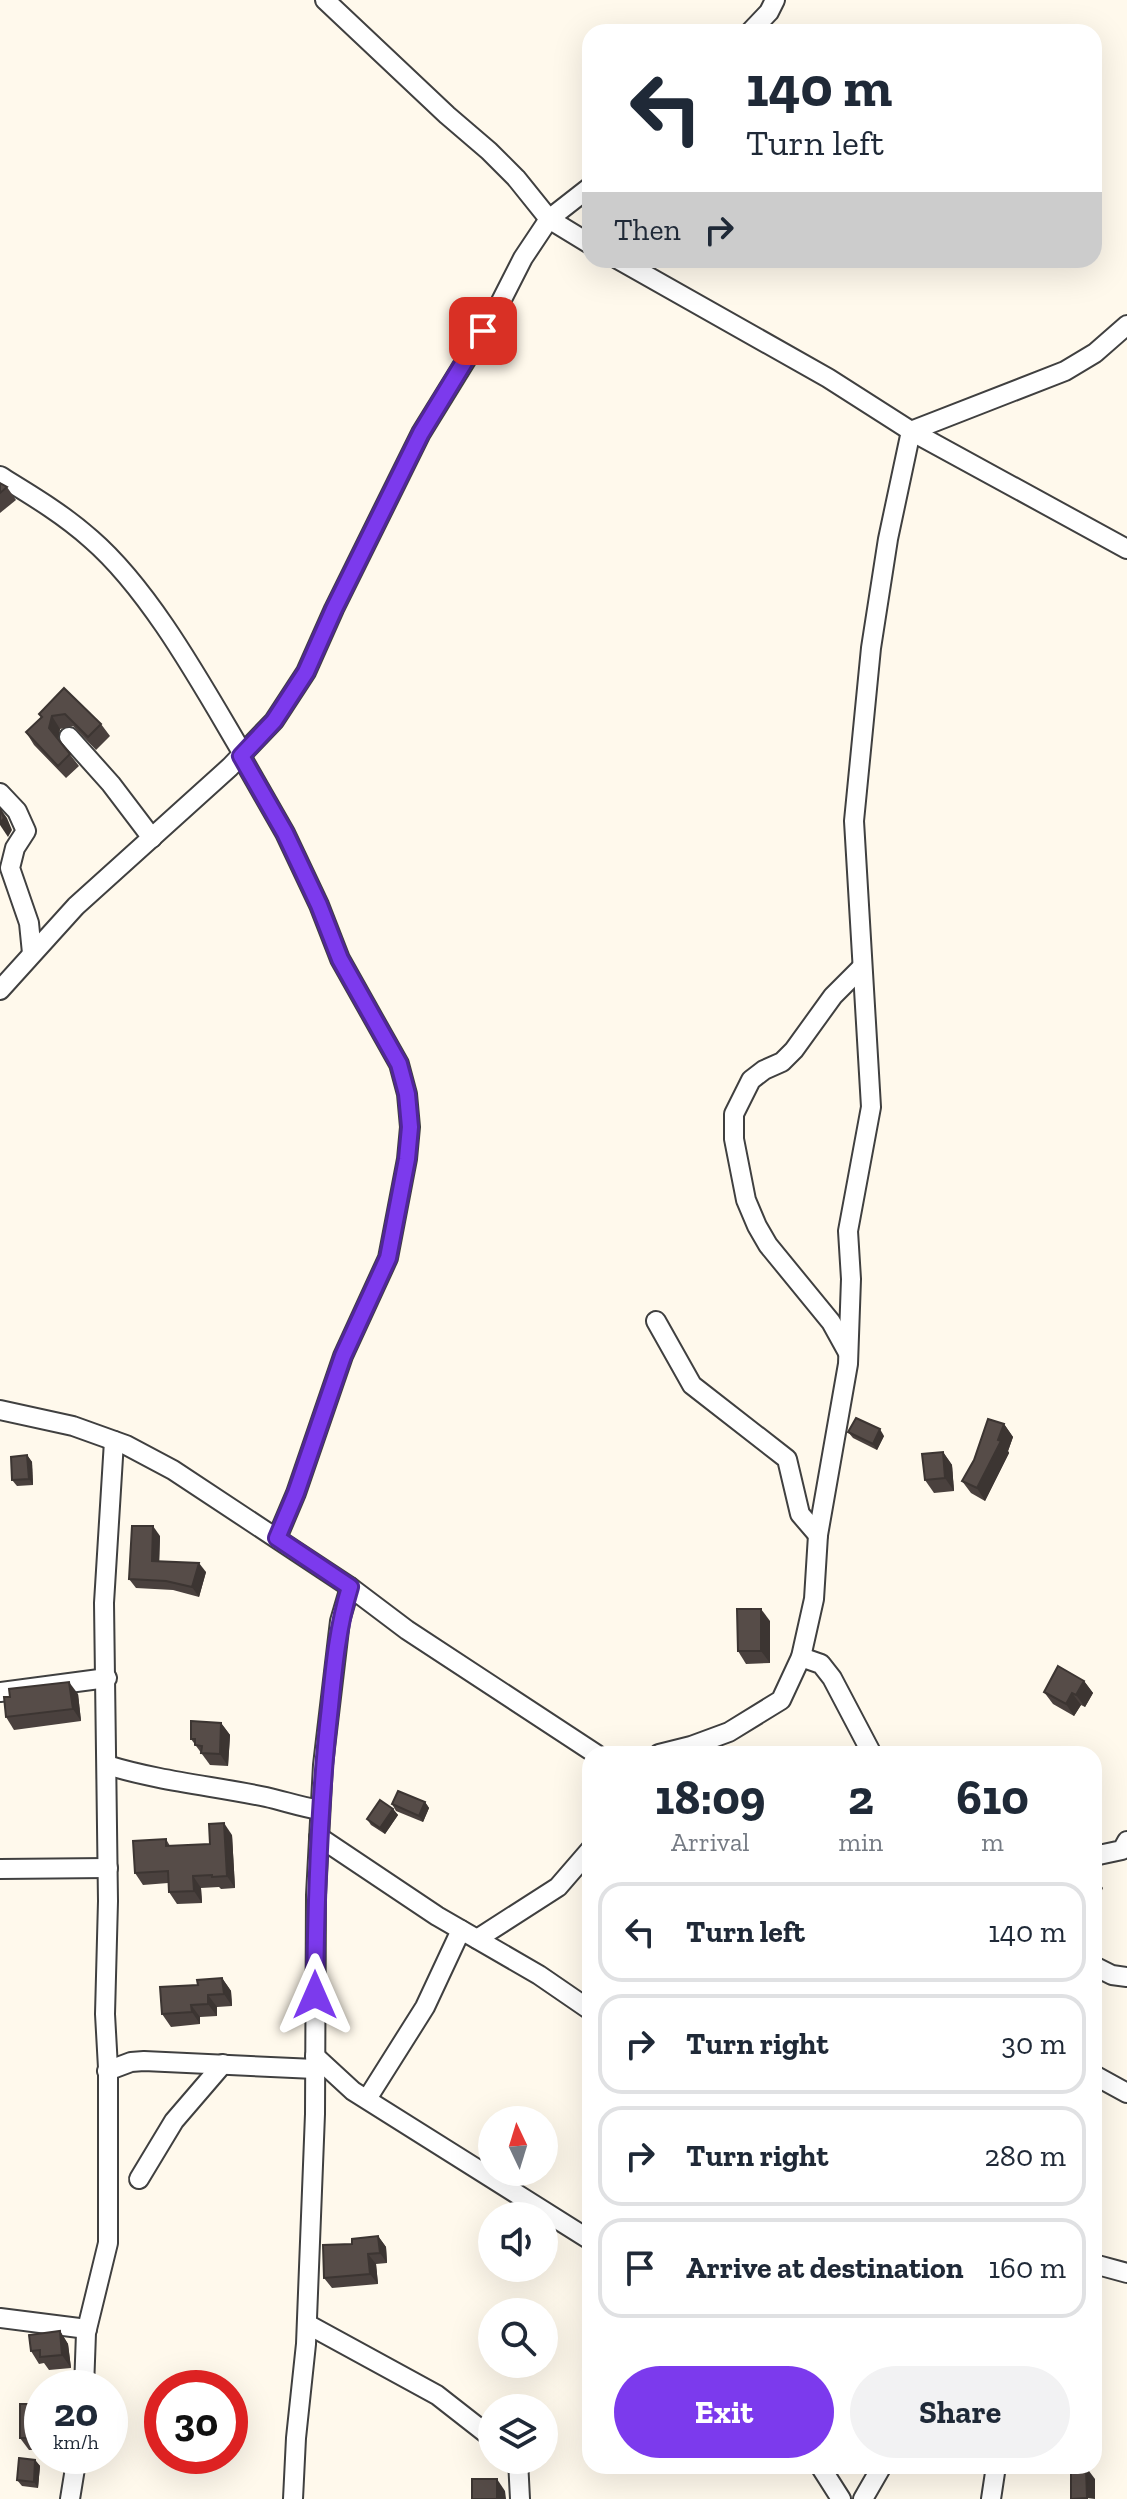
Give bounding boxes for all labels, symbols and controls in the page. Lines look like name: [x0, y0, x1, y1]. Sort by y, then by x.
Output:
text: 140 m: [746, 53, 892, 120]
icon: left: [614, 56, 718, 160]
text: Turn left: [746, 121, 884, 164]
icon: right: [697, 208, 741, 252]
text: Then: [614, 212, 681, 248]
pin: [449, 297, 517, 365]
icon: arrive: [461, 309, 505, 353]
text: 18:09: [655, 1769, 766, 1826]
text: 2: [848, 1769, 874, 1826]
text: 610: [956, 1769, 1029, 1826]
text: Arrival: [671, 1826, 749, 1858]
text: min: [839, 1826, 883, 1858]
text: m: [981, 1826, 1004, 1858]
icon: left: [618, 1910, 662, 1954]
text: Turn left: [686, 1914, 805, 1950]
text: 140 m: [988, 1914, 1066, 1950]
position arrow: [273, 1953, 357, 2037]
icon: right: [618, 2022, 662, 2066]
text: Turn right: [686, 2026, 828, 2062]
text: 30 m: [1001, 2026, 1066, 2062]
north arrow: [478, 2106, 558, 2186]
map controls: [478, 2106, 558, 2474]
icon: right: [618, 2134, 662, 2178]
text: Turn right: [686, 2138, 828, 2174]
text: 280 m: [984, 2138, 1066, 2174]
button: sound: [478, 2202, 558, 2282]
icon: arrive: [618, 2246, 662, 2290]
text: Arrive at destination: [686, 2250, 963, 2286]
text: 160 m: [989, 2250, 1066, 2286]
button: search: [478, 2298, 558, 2378]
button: Exit: [614, 2366, 834, 2458]
button: Share: [850, 2366, 1070, 2458]
speed limit sign: 30: [144, 2370, 248, 2474]
text: 20: [54, 2388, 98, 2436]
button: layers: [478, 2394, 558, 2474]
text: km/h: [53, 2430, 99, 2454]

